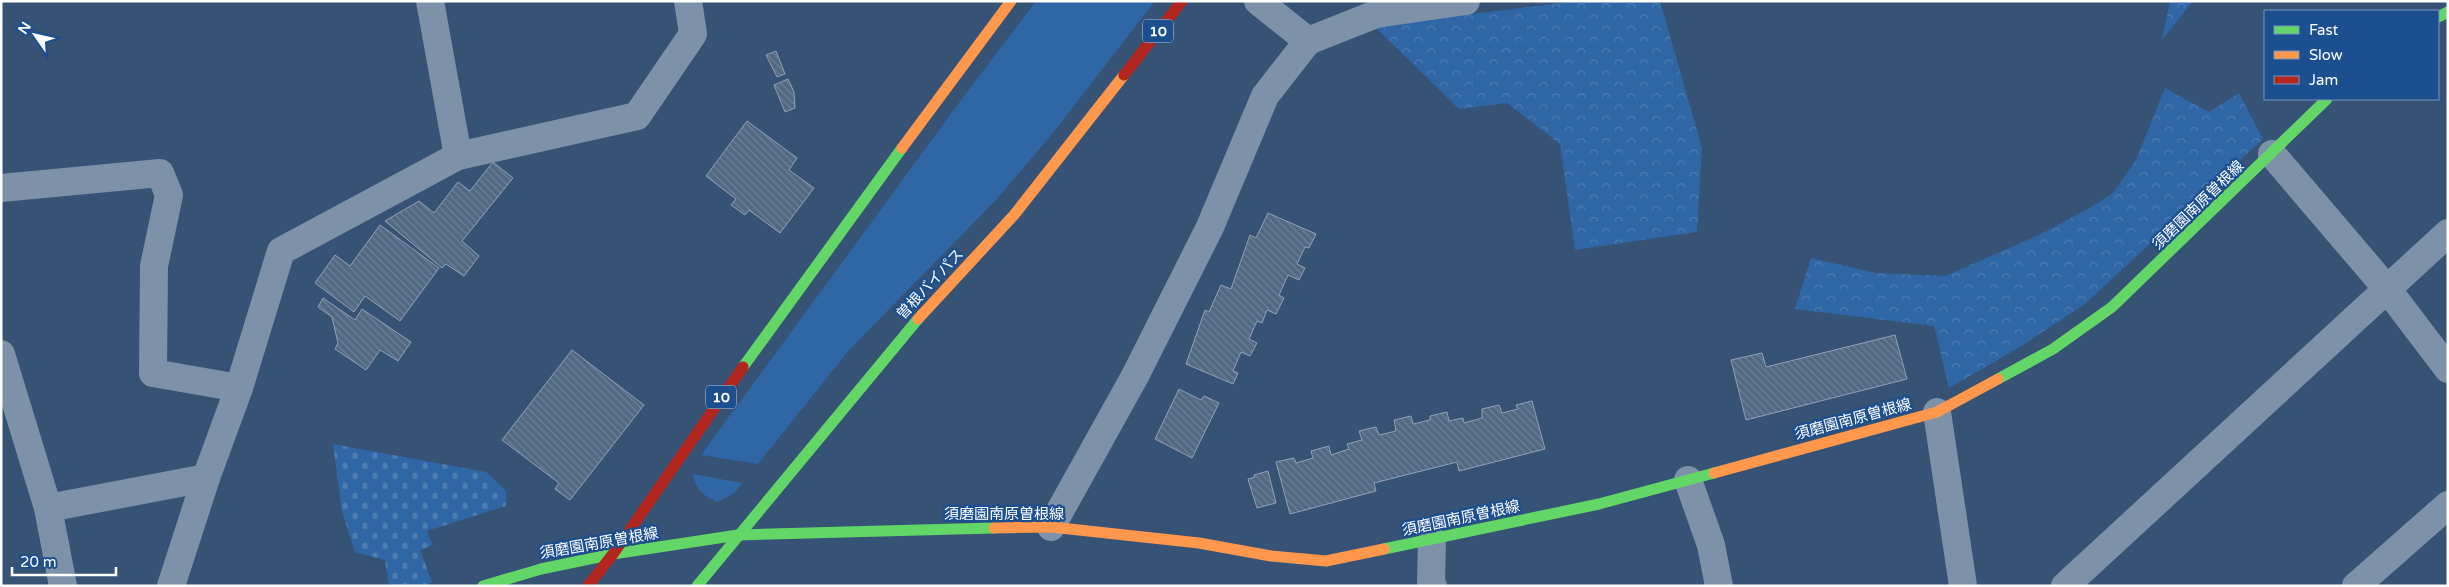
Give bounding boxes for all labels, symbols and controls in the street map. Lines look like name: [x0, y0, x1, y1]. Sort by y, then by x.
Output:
north arrow: [10, 10, 60, 60]
legend: [2264, 10, 2439, 100]
text: N: [14, 19, 35, 37]
road number: 10: [1143, 20, 1173, 42]
text: Fast: [2309, 21, 2339, 39]
text: Slow: [2309, 46, 2343, 64]
text: Jam: [2309, 71, 2338, 89]
street label: 須磨園南原曽根線: [2149, 157, 2247, 253]
street label: 曽根バイパス: [893, 245, 967, 323]
road number: 10: [706, 386, 736, 408]
street label: 須磨園南原曽根線: [1793, 395, 1913, 443]
street label: 須磨園南原曽根線: [1400, 497, 1522, 539]
street label: 須磨園南原曽根線: [944, 505, 1064, 523]
street label: 須磨園南原曽根線: [538, 524, 660, 562]
scale bar: [12, 544, 116, 576]
text: 20 m: [20, 553, 57, 571]

